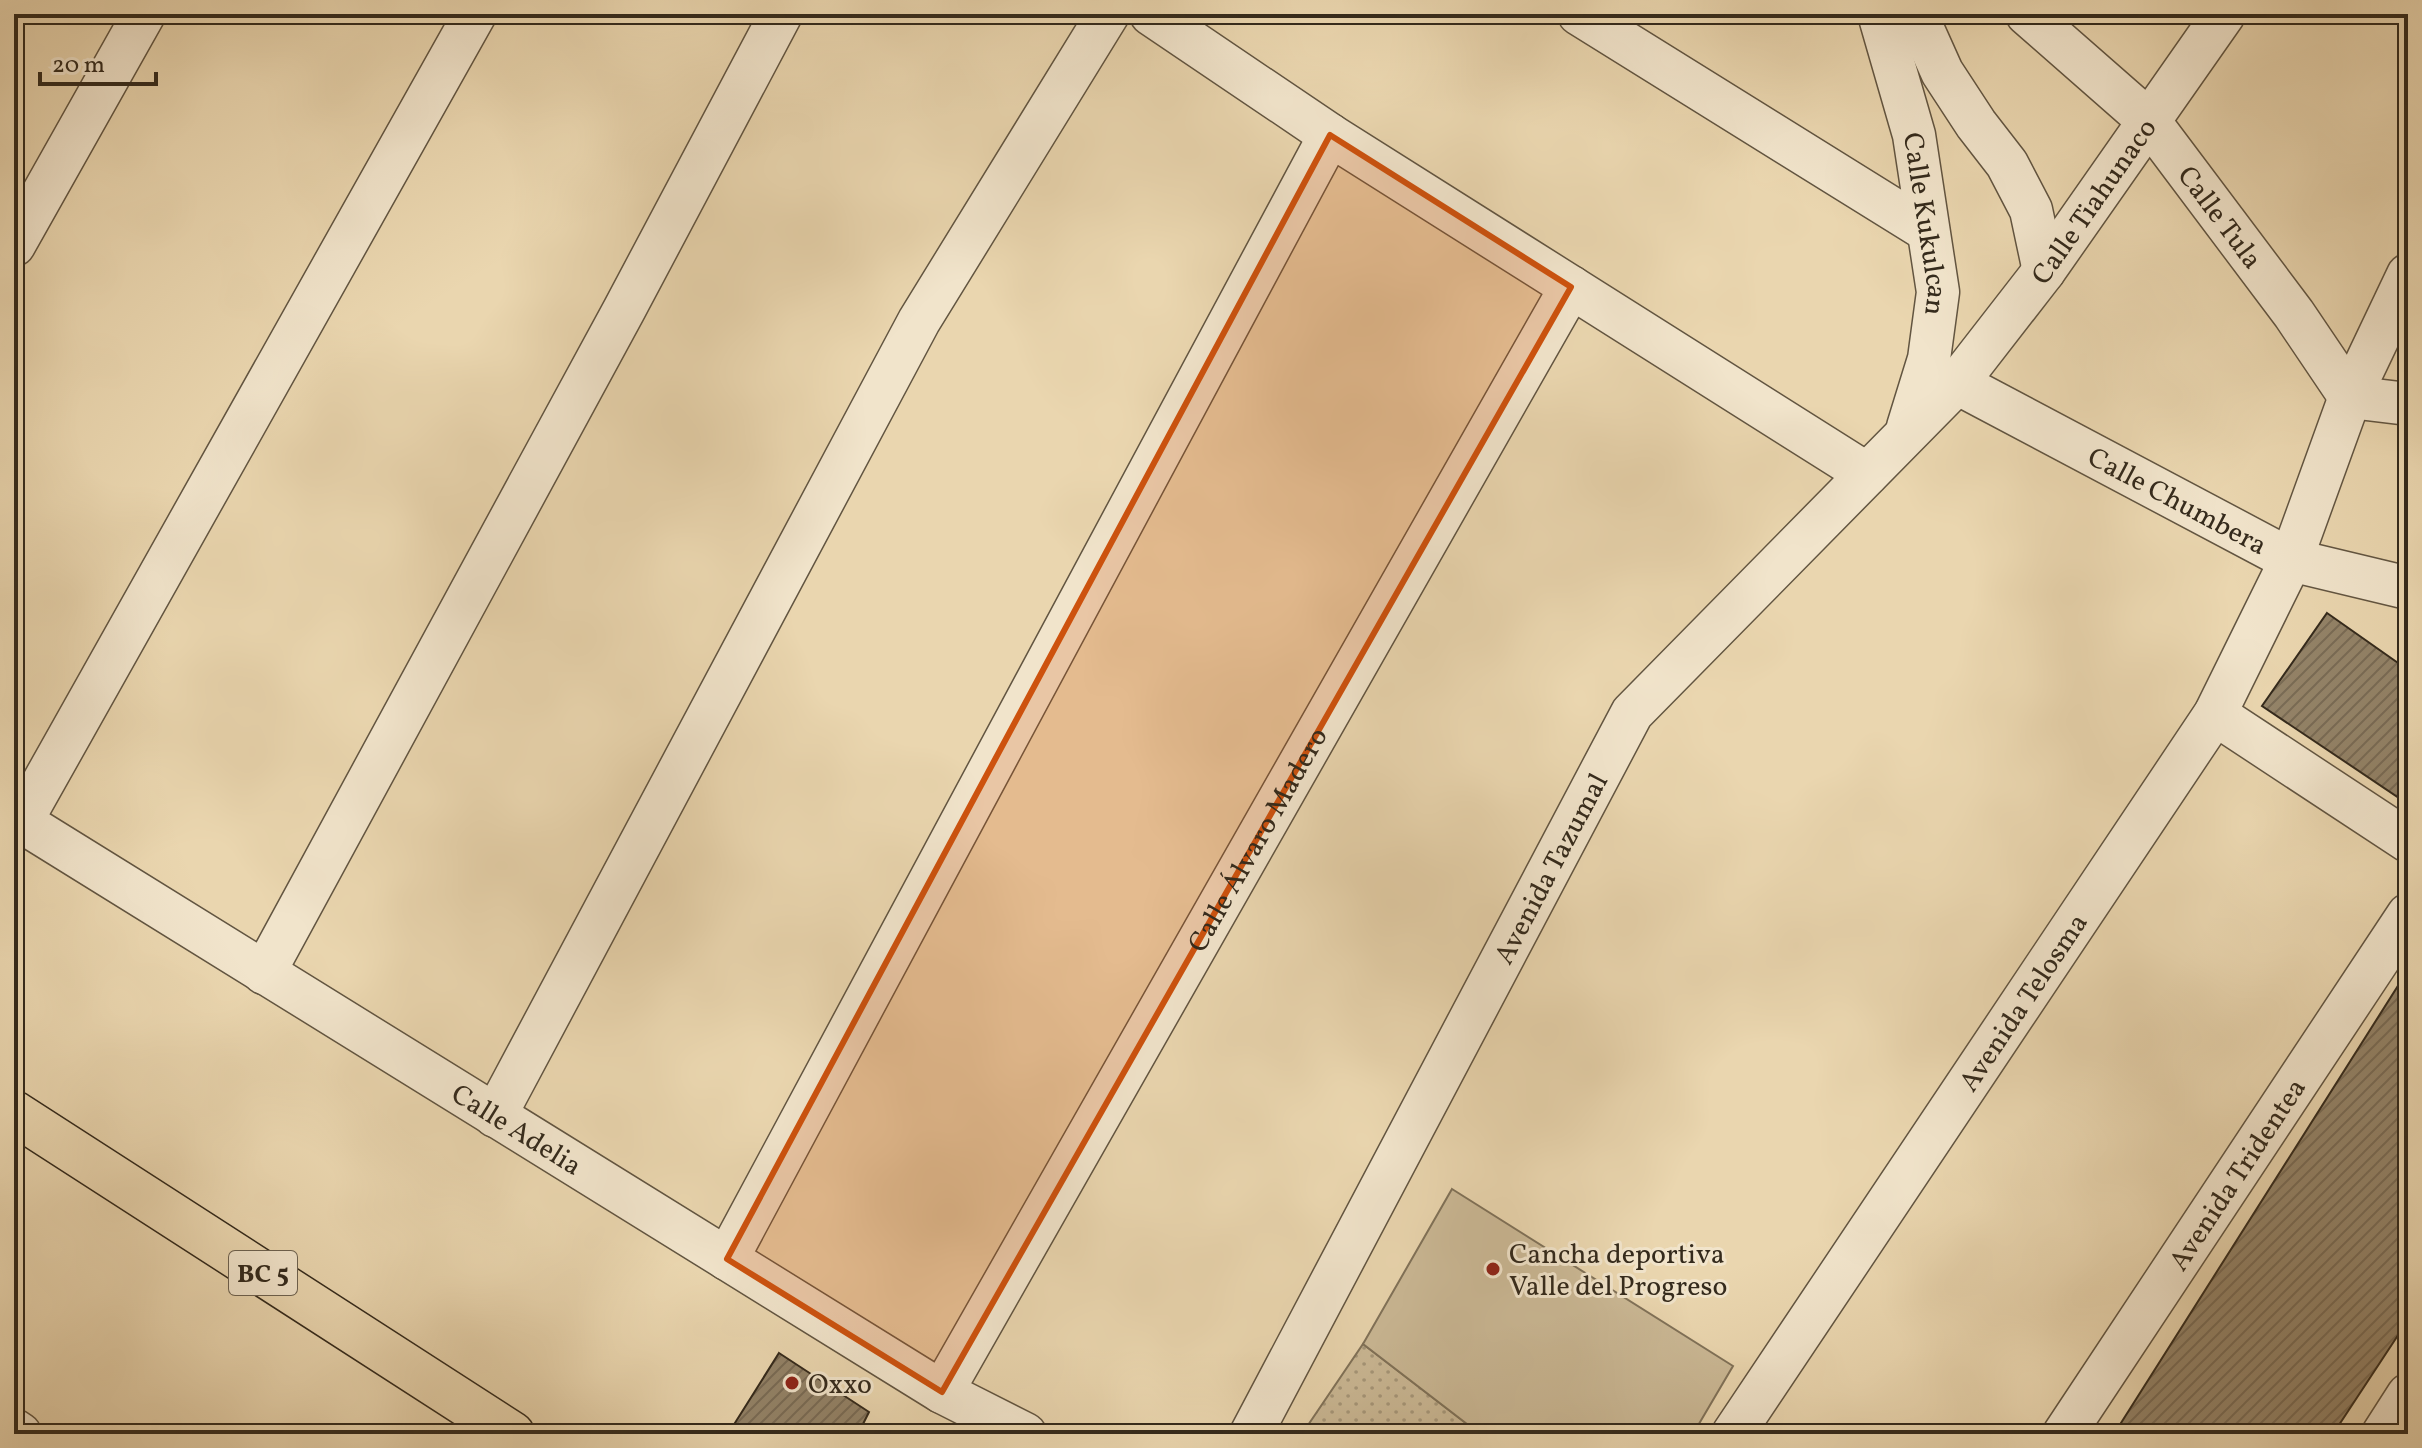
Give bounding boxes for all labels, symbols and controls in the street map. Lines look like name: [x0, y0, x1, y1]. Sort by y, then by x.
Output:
scale bar: [40, 36, 156, 86]
text: 20 m: [52, 49, 105, 83]
street label: Calle Tiahunaco: [2023, 111, 2167, 294]
street label: Calle Kukulcan: [1892, 130, 1956, 318]
street label: Calle Tula: [2167, 158, 2271, 278]
street label: Calle Chumbera: [2080, 439, 2273, 566]
street label: Calle Álvaro Madero: [1179, 721, 1338, 960]
street label: Avenida Tazumal: [1486, 767, 1619, 972]
street label: Avenida Telosma: [1951, 906, 2098, 1100]
street label: Avenida Tridentea: [2160, 1071, 2316, 1279]
street label: Calle Adelia: [443, 1076, 589, 1186]
place label: Cancha deportiva Valle del Progreso: [1509, 1236, 1727, 1307]
road number: BC 5: [229, 1251, 297, 1295]
marker: Cancha deportiva Valle del Progreso: [1484, 1260, 1502, 1278]
place label: Oxxo: [808, 1366, 872, 1405]
marker: Oxxo: [783, 1374, 801, 1392]

